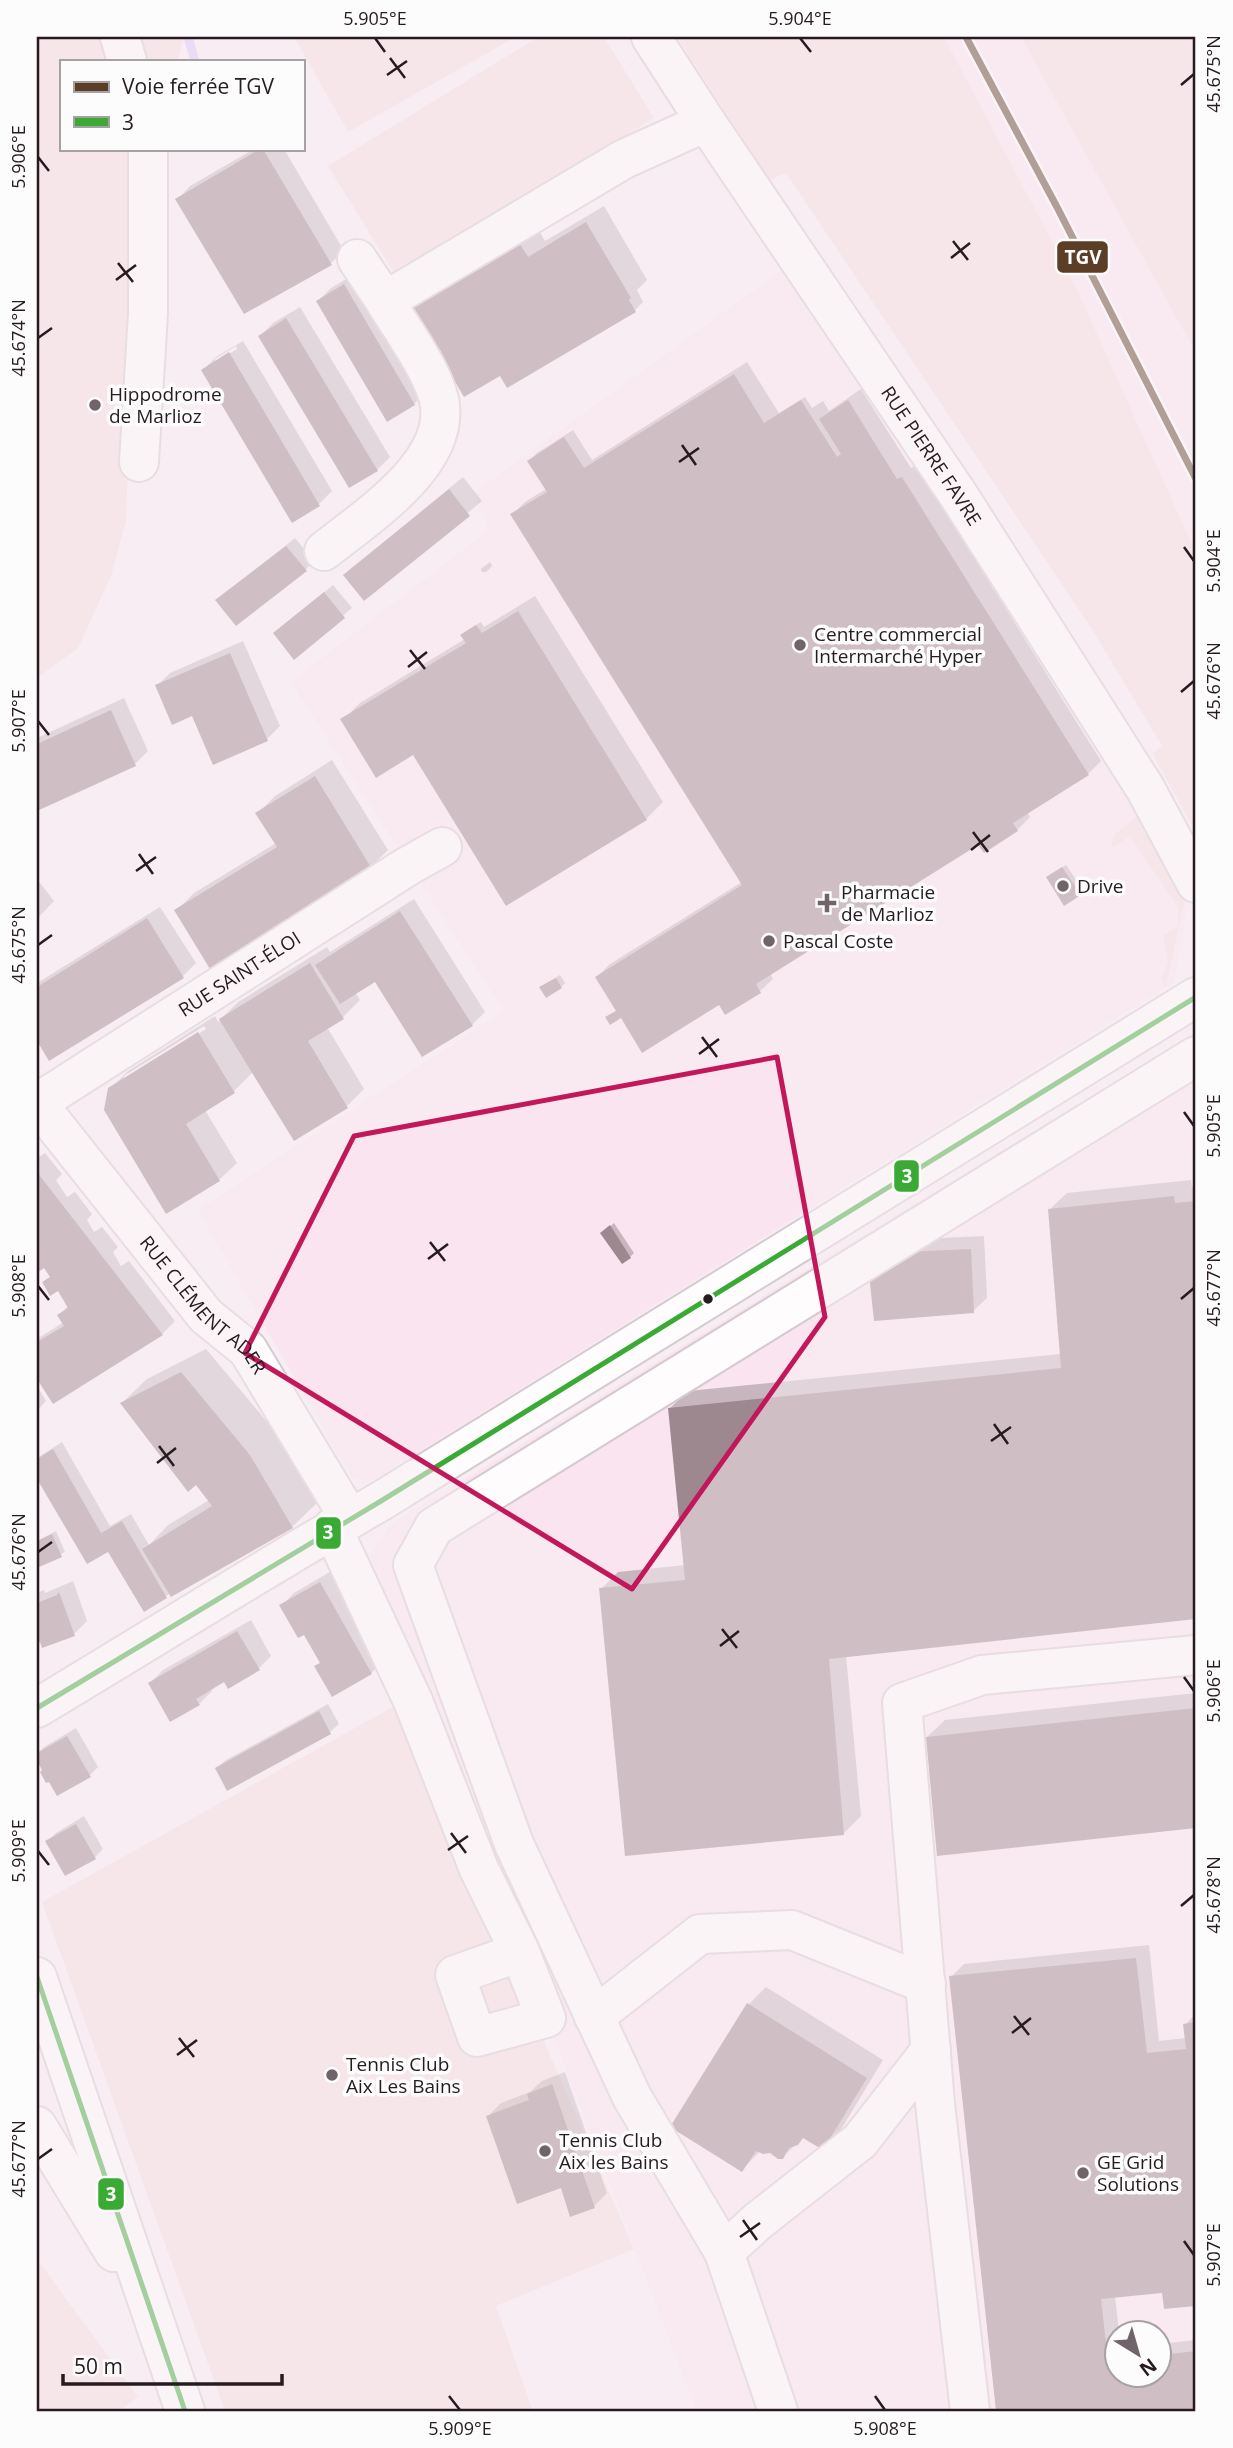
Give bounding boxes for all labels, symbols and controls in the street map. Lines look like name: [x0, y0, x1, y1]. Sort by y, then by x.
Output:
text: 5.905°E: [343, 6, 407, 30]
text: 5.904°E: [768, 6, 832, 30]
text: 45.675°N: [1201, 35, 1225, 113]
legend: [60, 60, 304, 150]
text: Voie ferrée TGV: [122, 72, 275, 100]
text: 3: [122, 108, 134, 136]
text: 5.906°E: [6, 125, 30, 189]
line badge: TGV: [1056, 240, 1109, 274]
text: TGV: [1064, 244, 1102, 270]
text: 45.674°N: [6, 299, 30, 377]
place label: Hippodrome de Marlioz: [109, 381, 222, 429]
street label: RUE PIERRE FAVRE: [875, 381, 987, 531]
marker: Hippodrome de Marlioz: [87, 397, 103, 413]
text: 5.904°E: [1201, 529, 1225, 593]
place label: Centre commercial Intermarché Hyper: [814, 621, 982, 669]
marker: Centre commercial Intermarché Hyper: [792, 637, 808, 653]
text: 45.676°N: [1201, 642, 1225, 720]
text: 5.907°E: [6, 689, 30, 753]
place label: Drive: [1077, 873, 1124, 899]
marker: Drive: [1055, 878, 1071, 894]
place label: Pharmacie de Marlioz: [841, 879, 935, 927]
marker: Pharmacie de Marlioz: [819, 895, 835, 911]
text: 45.675°N: [6, 906, 30, 984]
street label: RUE SAINT-ÉLOI: [173, 925, 305, 1023]
place label: Pascal Coste: [783, 928, 893, 954]
marker: Pascal Coste: [761, 933, 777, 949]
text: 5.905°E: [1201, 1094, 1225, 1158]
line badge: 3: [893, 1159, 920, 1193]
text: 3: [902, 1163, 913, 1189]
street label: RUE CLÉMENT ADER: [134, 1230, 272, 1379]
text: 45.677°N: [1201, 1249, 1225, 1327]
text: 5.908°E: [6, 1254, 30, 1318]
unlabelled marker: [701, 1292, 715, 1306]
text: 45.676°N: [6, 1513, 30, 1591]
line badge: 3: [315, 1516, 342, 1550]
text: 3: [323, 1519, 334, 1545]
text: 5.906°E: [1201, 1659, 1225, 1723]
text: 5.909°E: [6, 1819, 30, 1883]
text: 45.678°N: [1201, 1856, 1225, 1934]
place label: Tennis Club Aix Les Bains: [346, 2051, 461, 2099]
marker: Tennis Club Aix Les Bains: [324, 2067, 340, 2083]
text: 45.677°N: [6, 2120, 30, 2198]
place label: Tennis Club Aix les Bains: [559, 2127, 668, 2175]
marker: Tennis Club Aix les Bains: [537, 2143, 553, 2159]
place label: GE Grid Solutions: [1097, 2149, 1179, 2197]
marker: GE Grid Solutions: [1075, 2165, 1091, 2181]
line badge: 3: [97, 2177, 125, 2211]
text: 3: [106, 2181, 117, 2207]
text: 5.907°E: [1201, 2223, 1225, 2287]
north arrow: [1104, 2318, 1174, 2388]
scale bar: [63, 2343, 282, 2387]
text: 50 m: [74, 2352, 123, 2380]
text: N: [1134, 2353, 1162, 2383]
text: 5.909°E: [428, 2416, 492, 2440]
text: 5.908°E: [853, 2416, 917, 2440]

